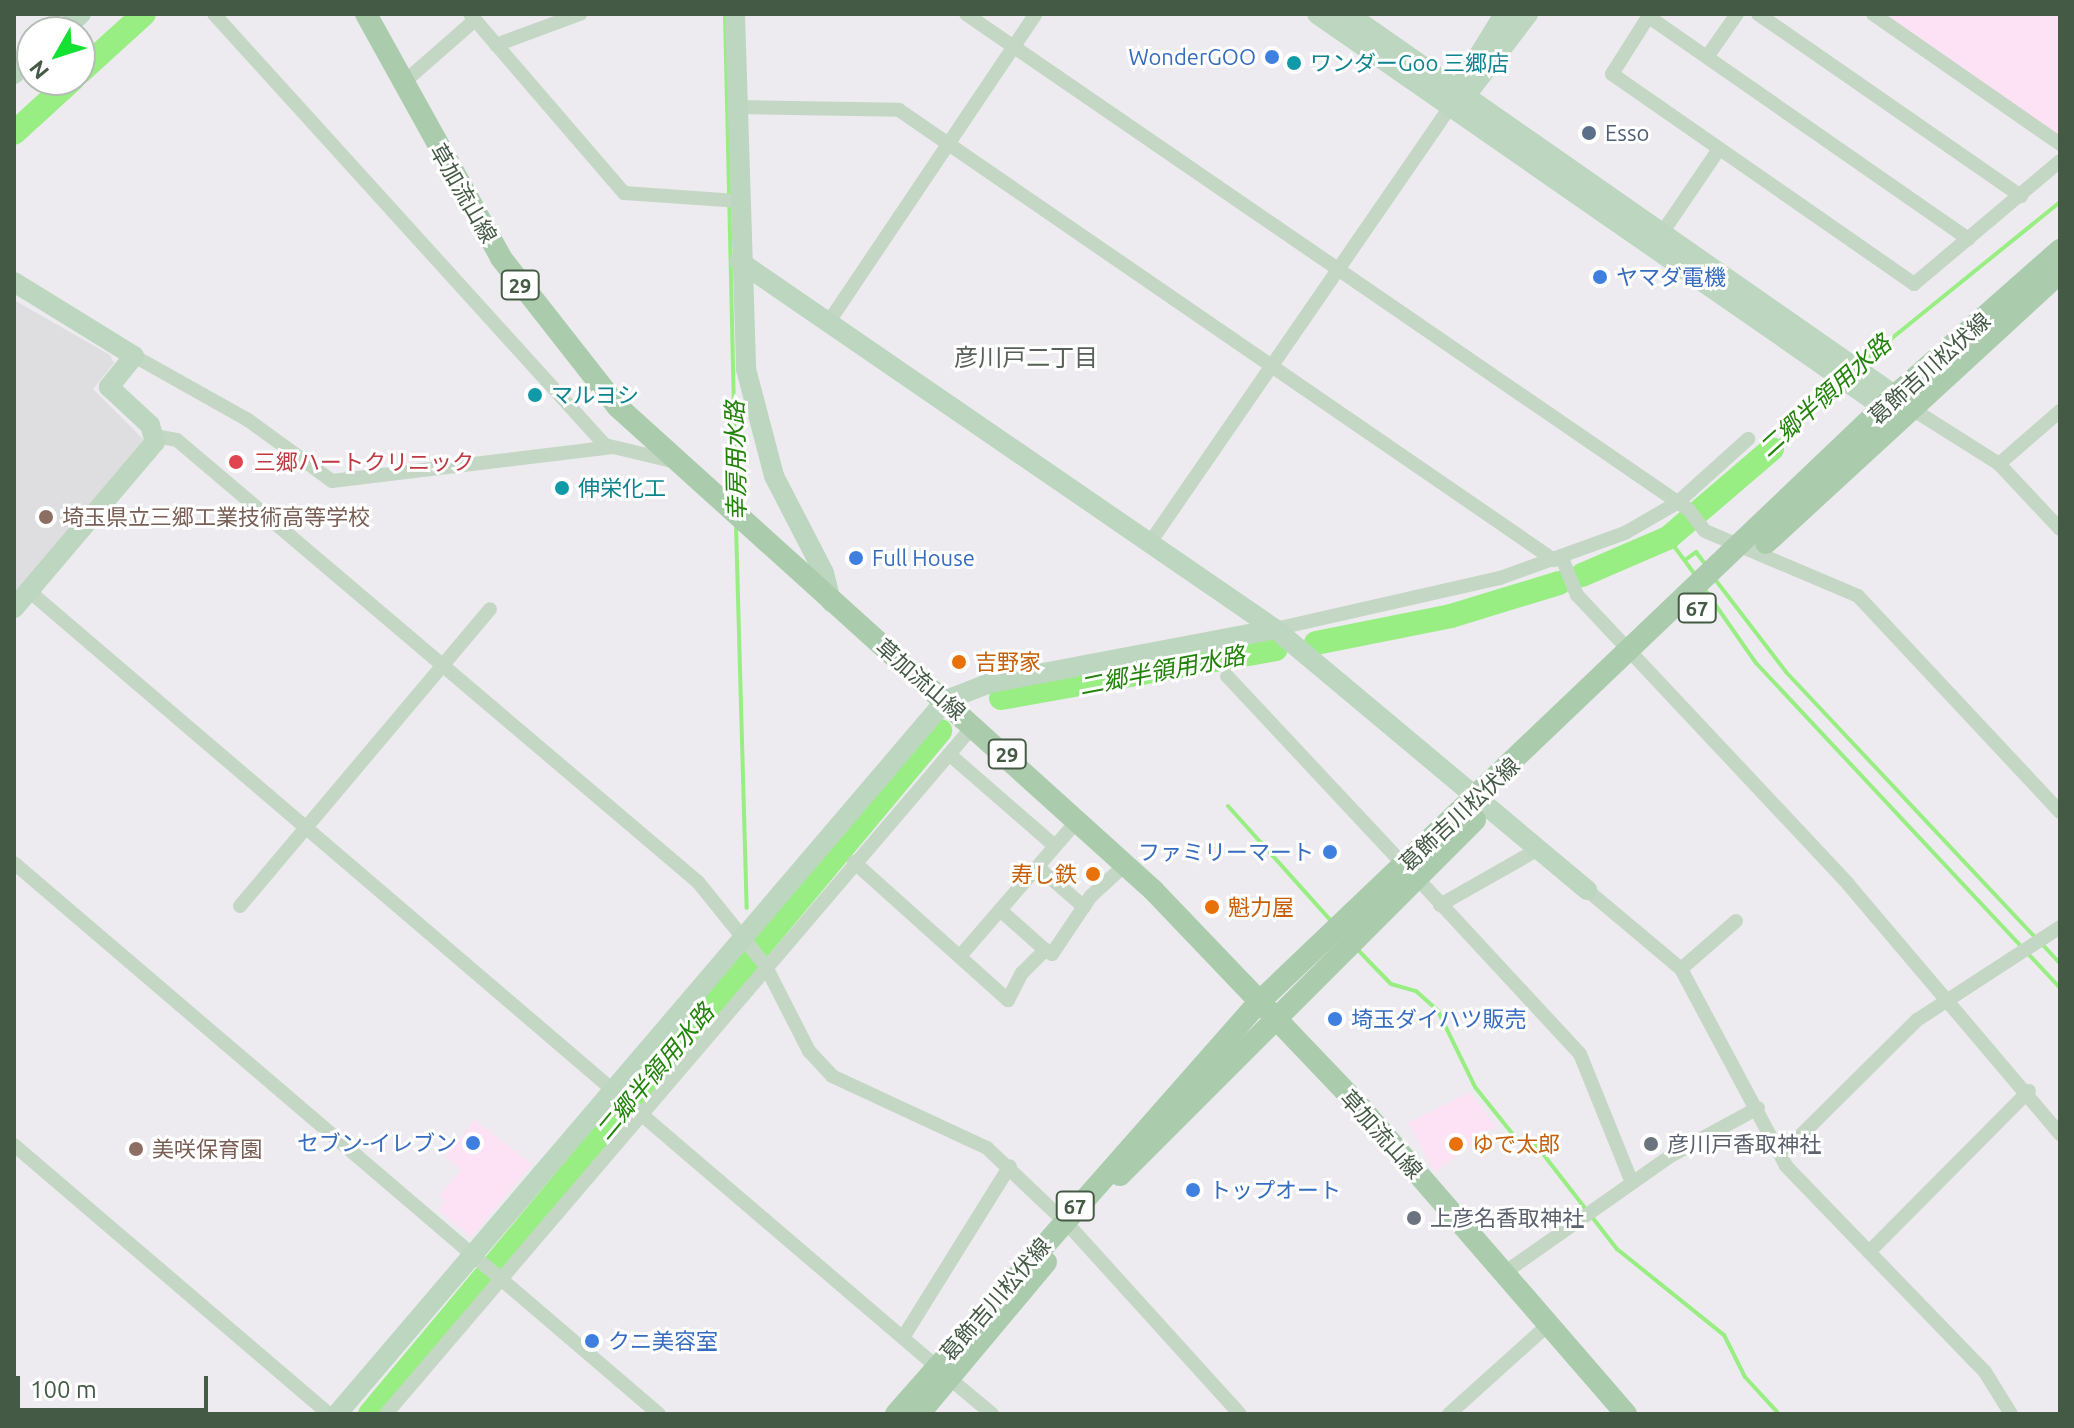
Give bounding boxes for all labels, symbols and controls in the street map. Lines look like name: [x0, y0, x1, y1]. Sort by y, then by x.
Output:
north arrow: [16, 16, 96, 96]
place label: WonderGOO: [1128, 44, 1256, 70]
marker: WonderGOO: [1263, 48, 1281, 66]
place label: ワンダーGoo 三郷店: [1310, 50, 1509, 76]
marker: ワンダーGoo 三郷店: [1285, 54, 1303, 72]
text: N: [24, 56, 53, 84]
place label: Esso: [1605, 120, 1649, 146]
marker: Esso: [1580, 124, 1598, 142]
street label: 草加流山線: [425, 139, 503, 247]
place label: ヤマダ電機: [1616, 264, 1726, 290]
marker: ヤマダ電機: [1591, 268, 1609, 286]
road number: 29: [500, 269, 540, 301]
street label: 葛飾吉川松伏線: [1863, 307, 1995, 429]
water label: 二郷半領用水路: [1753, 329, 1897, 463]
district label: 彦川戸二丁目: [954, 344, 1098, 372]
place label: マルヨシ: [551, 382, 639, 408]
marker: マルヨシ: [526, 386, 544, 404]
water label: 幸房用水路: [721, 401, 751, 521]
place label: 三郷ハートクリニック: [254, 449, 474, 475]
marker: 三郷ハートクリニック: [225, 451, 247, 473]
place label: 伸栄化工: [578, 475, 666, 501]
marker: 伸栄化工: [553, 479, 571, 497]
place label: 埼玉県立三郷工業技術高等学校: [62, 504, 370, 530]
marker: 埼玉県立三郷工業技術高等学校: [37, 508, 55, 526]
place label: Full House: [872, 545, 975, 571]
marker: Full House: [847, 549, 865, 567]
road number: 67: [1677, 592, 1717, 624]
street label: 草加流山線: [871, 633, 971, 725]
water label: 二郷半領用水路: [1077, 641, 1247, 701]
place label: 吉野家: [975, 649, 1041, 675]
marker: 吉野家: [950, 653, 968, 671]
road number: 29: [987, 738, 1027, 770]
street label: 葛飾吉川松伏線: [1394, 752, 1524, 876]
place label: ファミリーマート: [1138, 839, 1314, 865]
marker: ファミリーマート: [1321, 843, 1339, 861]
place label: 寿し鉄: [1011, 861, 1077, 887]
marker: 寿し鉄: [1084, 865, 1102, 883]
place label: 魁力屋: [1228, 894, 1294, 920]
marker: 魁力屋: [1203, 898, 1221, 916]
water label: 二郷半領用水路: [590, 998, 720, 1146]
place label: 埼玉ダイハツ販売: [1351, 1006, 1527, 1032]
marker: 埼玉ダイハツ販売: [1326, 1010, 1344, 1028]
street label: 草加流山線: [1335, 1084, 1429, 1184]
place label: セブン-イレブン: [297, 1130, 457, 1156]
place label: ゆで太郎: [1472, 1131, 1560, 1157]
place label: 彦川戸香取神社: [1667, 1131, 1821, 1157]
marker: セブン-イレブン: [464, 1134, 482, 1152]
marker: ゆで太郎: [1447, 1135, 1465, 1153]
marker: 彦川戸香取神社: [1642, 1135, 1660, 1153]
place label: 美咲保育園: [152, 1136, 262, 1162]
marker: 美咲保育園: [127, 1140, 145, 1158]
place label: トップオート: [1209, 1177, 1341, 1203]
marker: トップオート: [1184, 1181, 1202, 1199]
road number: 67: [1055, 1190, 1095, 1222]
place label: 上彦名香取神社: [1430, 1205, 1584, 1231]
marker: 上彦名香取神社: [1405, 1209, 1423, 1227]
street label: 葛飾吉川松伏線: [935, 1232, 1055, 1366]
place label: クニ美容室: [608, 1328, 718, 1354]
marker: クニ美容室: [583, 1332, 601, 1350]
scale bar: [20, 1360, 212, 1410]
text: 100 m: [30, 1376, 97, 1403]

